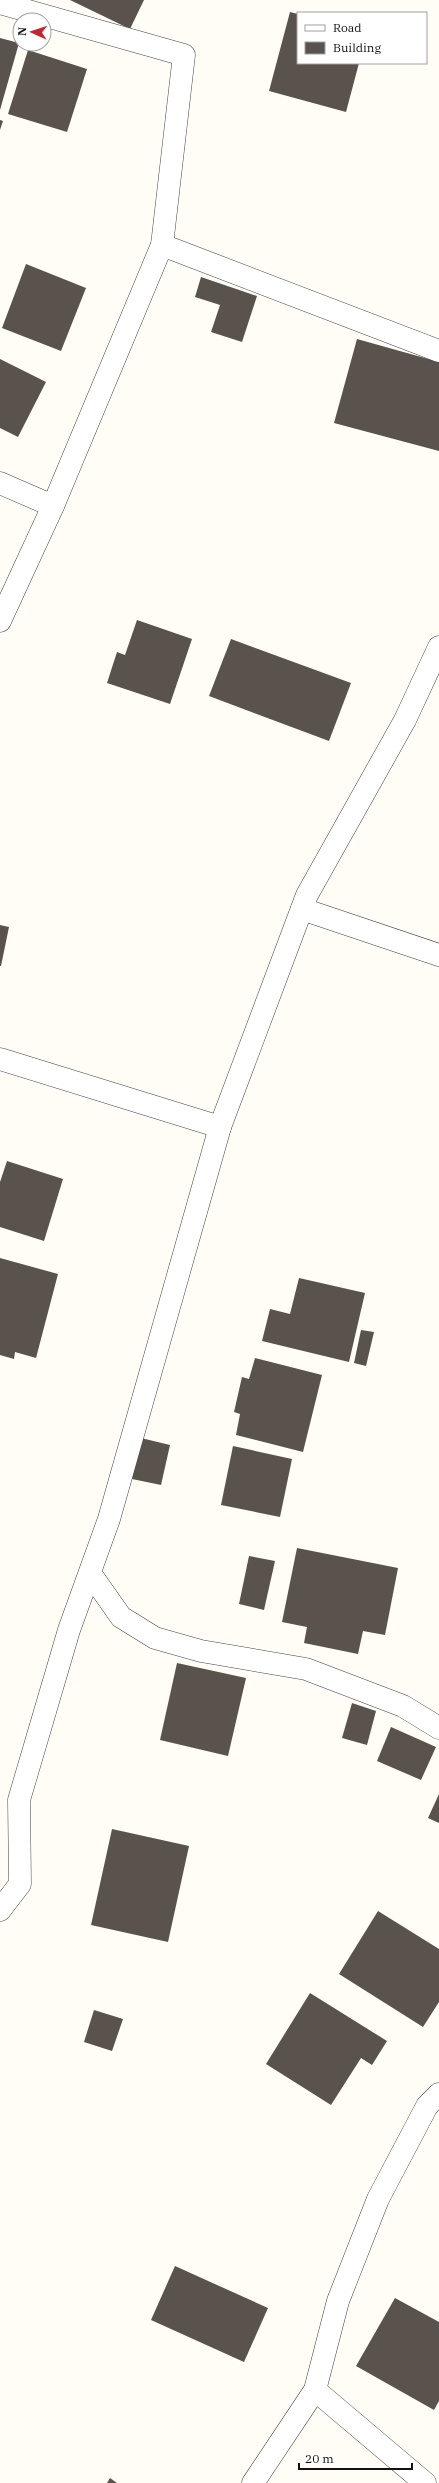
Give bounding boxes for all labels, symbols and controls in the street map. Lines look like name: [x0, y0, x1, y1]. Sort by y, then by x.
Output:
north arrow: [12, 12, 52, 52]
legend: [297, 12, 427, 64]
text: Road: [333, 20, 362, 35]
text: N: [15, 26, 29, 36]
text: Building: [333, 40, 381, 55]
scale bar: [299, 2445, 412, 2471]
text: 20 m: [305, 2451, 334, 2466]

